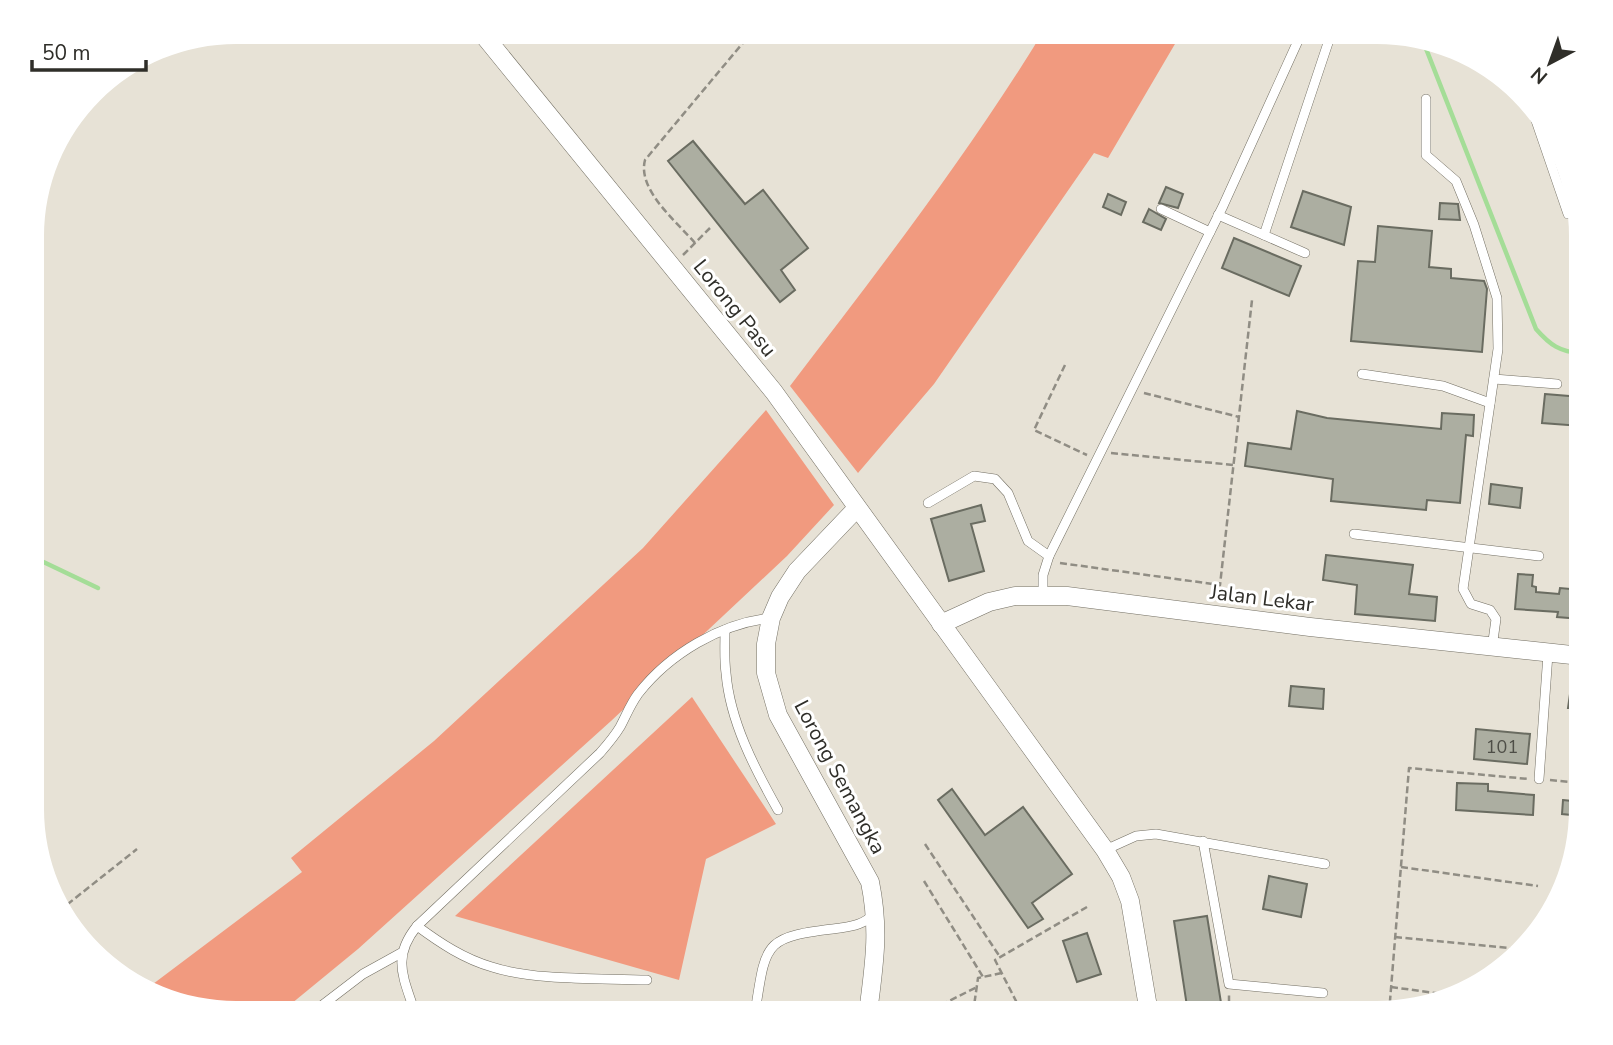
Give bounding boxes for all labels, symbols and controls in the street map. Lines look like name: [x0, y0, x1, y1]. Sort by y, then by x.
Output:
scale bar: [32, 28, 145, 72]
north arrow: [1515, 28, 1585, 98]
text: 50 m: [42, 39, 91, 67]
text: N: [1526, 61, 1553, 90]
street label: Lorong Pasu: [687, 254, 783, 362]
street label: Jalan Lekar: [1208, 578, 1316, 618]
street label: Lorong Semangka: [788, 695, 892, 859]
house number: 101: [1486, 735, 1518, 759]

